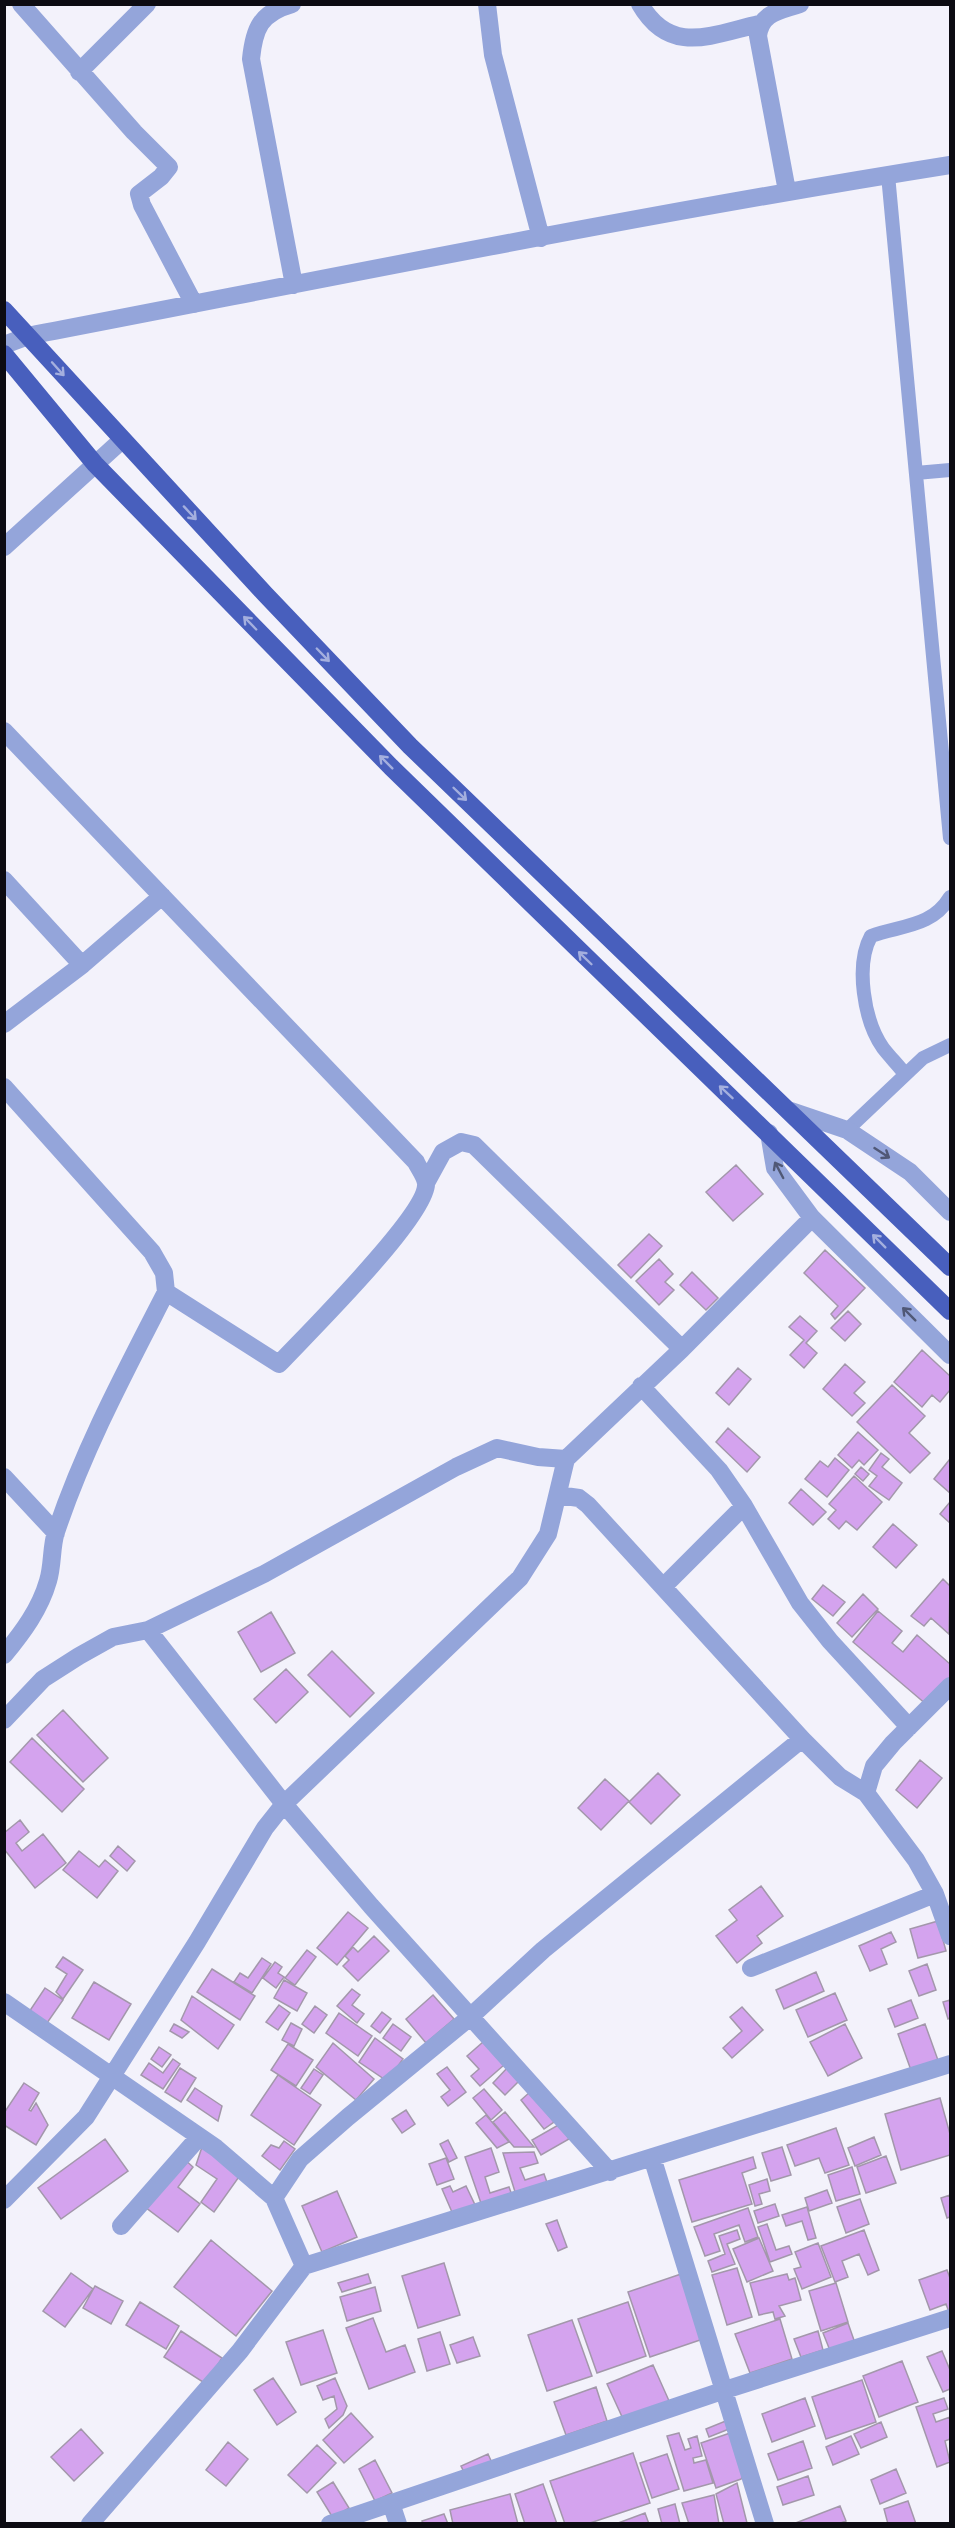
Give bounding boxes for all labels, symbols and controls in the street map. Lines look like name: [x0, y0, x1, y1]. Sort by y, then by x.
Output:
one-way arrow: [51, 361, 65, 376]
one-way arrow: [183, 505, 197, 520]
one-way arrow: [242, 615, 257, 630]
one-way arrow: [316, 647, 330, 662]
one-way arrow: [379, 755, 394, 770]
one-way arrow: [453, 786, 468, 801]
one-way arrow: [577, 951, 592, 965]
one-way arrow: [719, 1085, 734, 1099]
one-way arrow: [873, 1148, 890, 1160]
one-way arrow: [773, 1162, 785, 1179]
one-way arrow: [871, 1234, 886, 1248]
one-way arrow: [901, 1307, 916, 1321]

